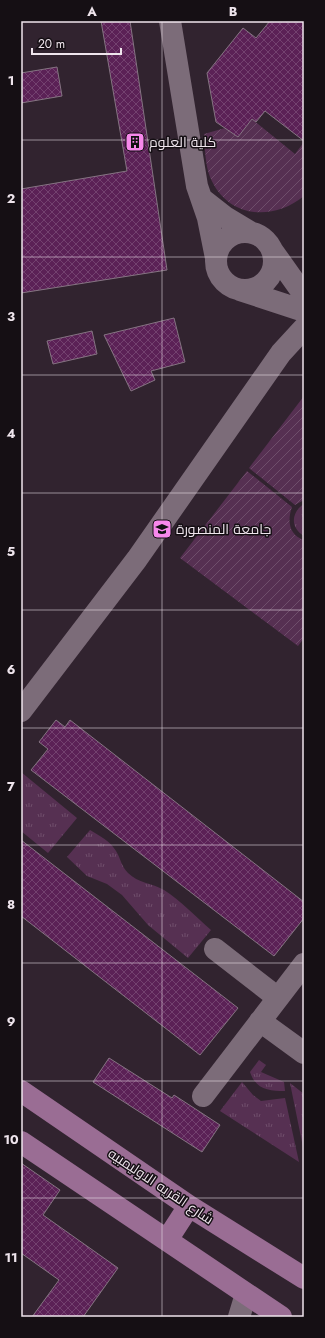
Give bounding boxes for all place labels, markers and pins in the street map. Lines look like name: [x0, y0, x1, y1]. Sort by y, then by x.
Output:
building icon: كلية العلوم: [124, 131, 146, 153]
place label: كلية العلوم: [149, 132, 216, 152]
school or university icon: جامعة المنصورة: [151, 518, 173, 540]
place label: جامعة المنصورة: [176, 519, 271, 539]

